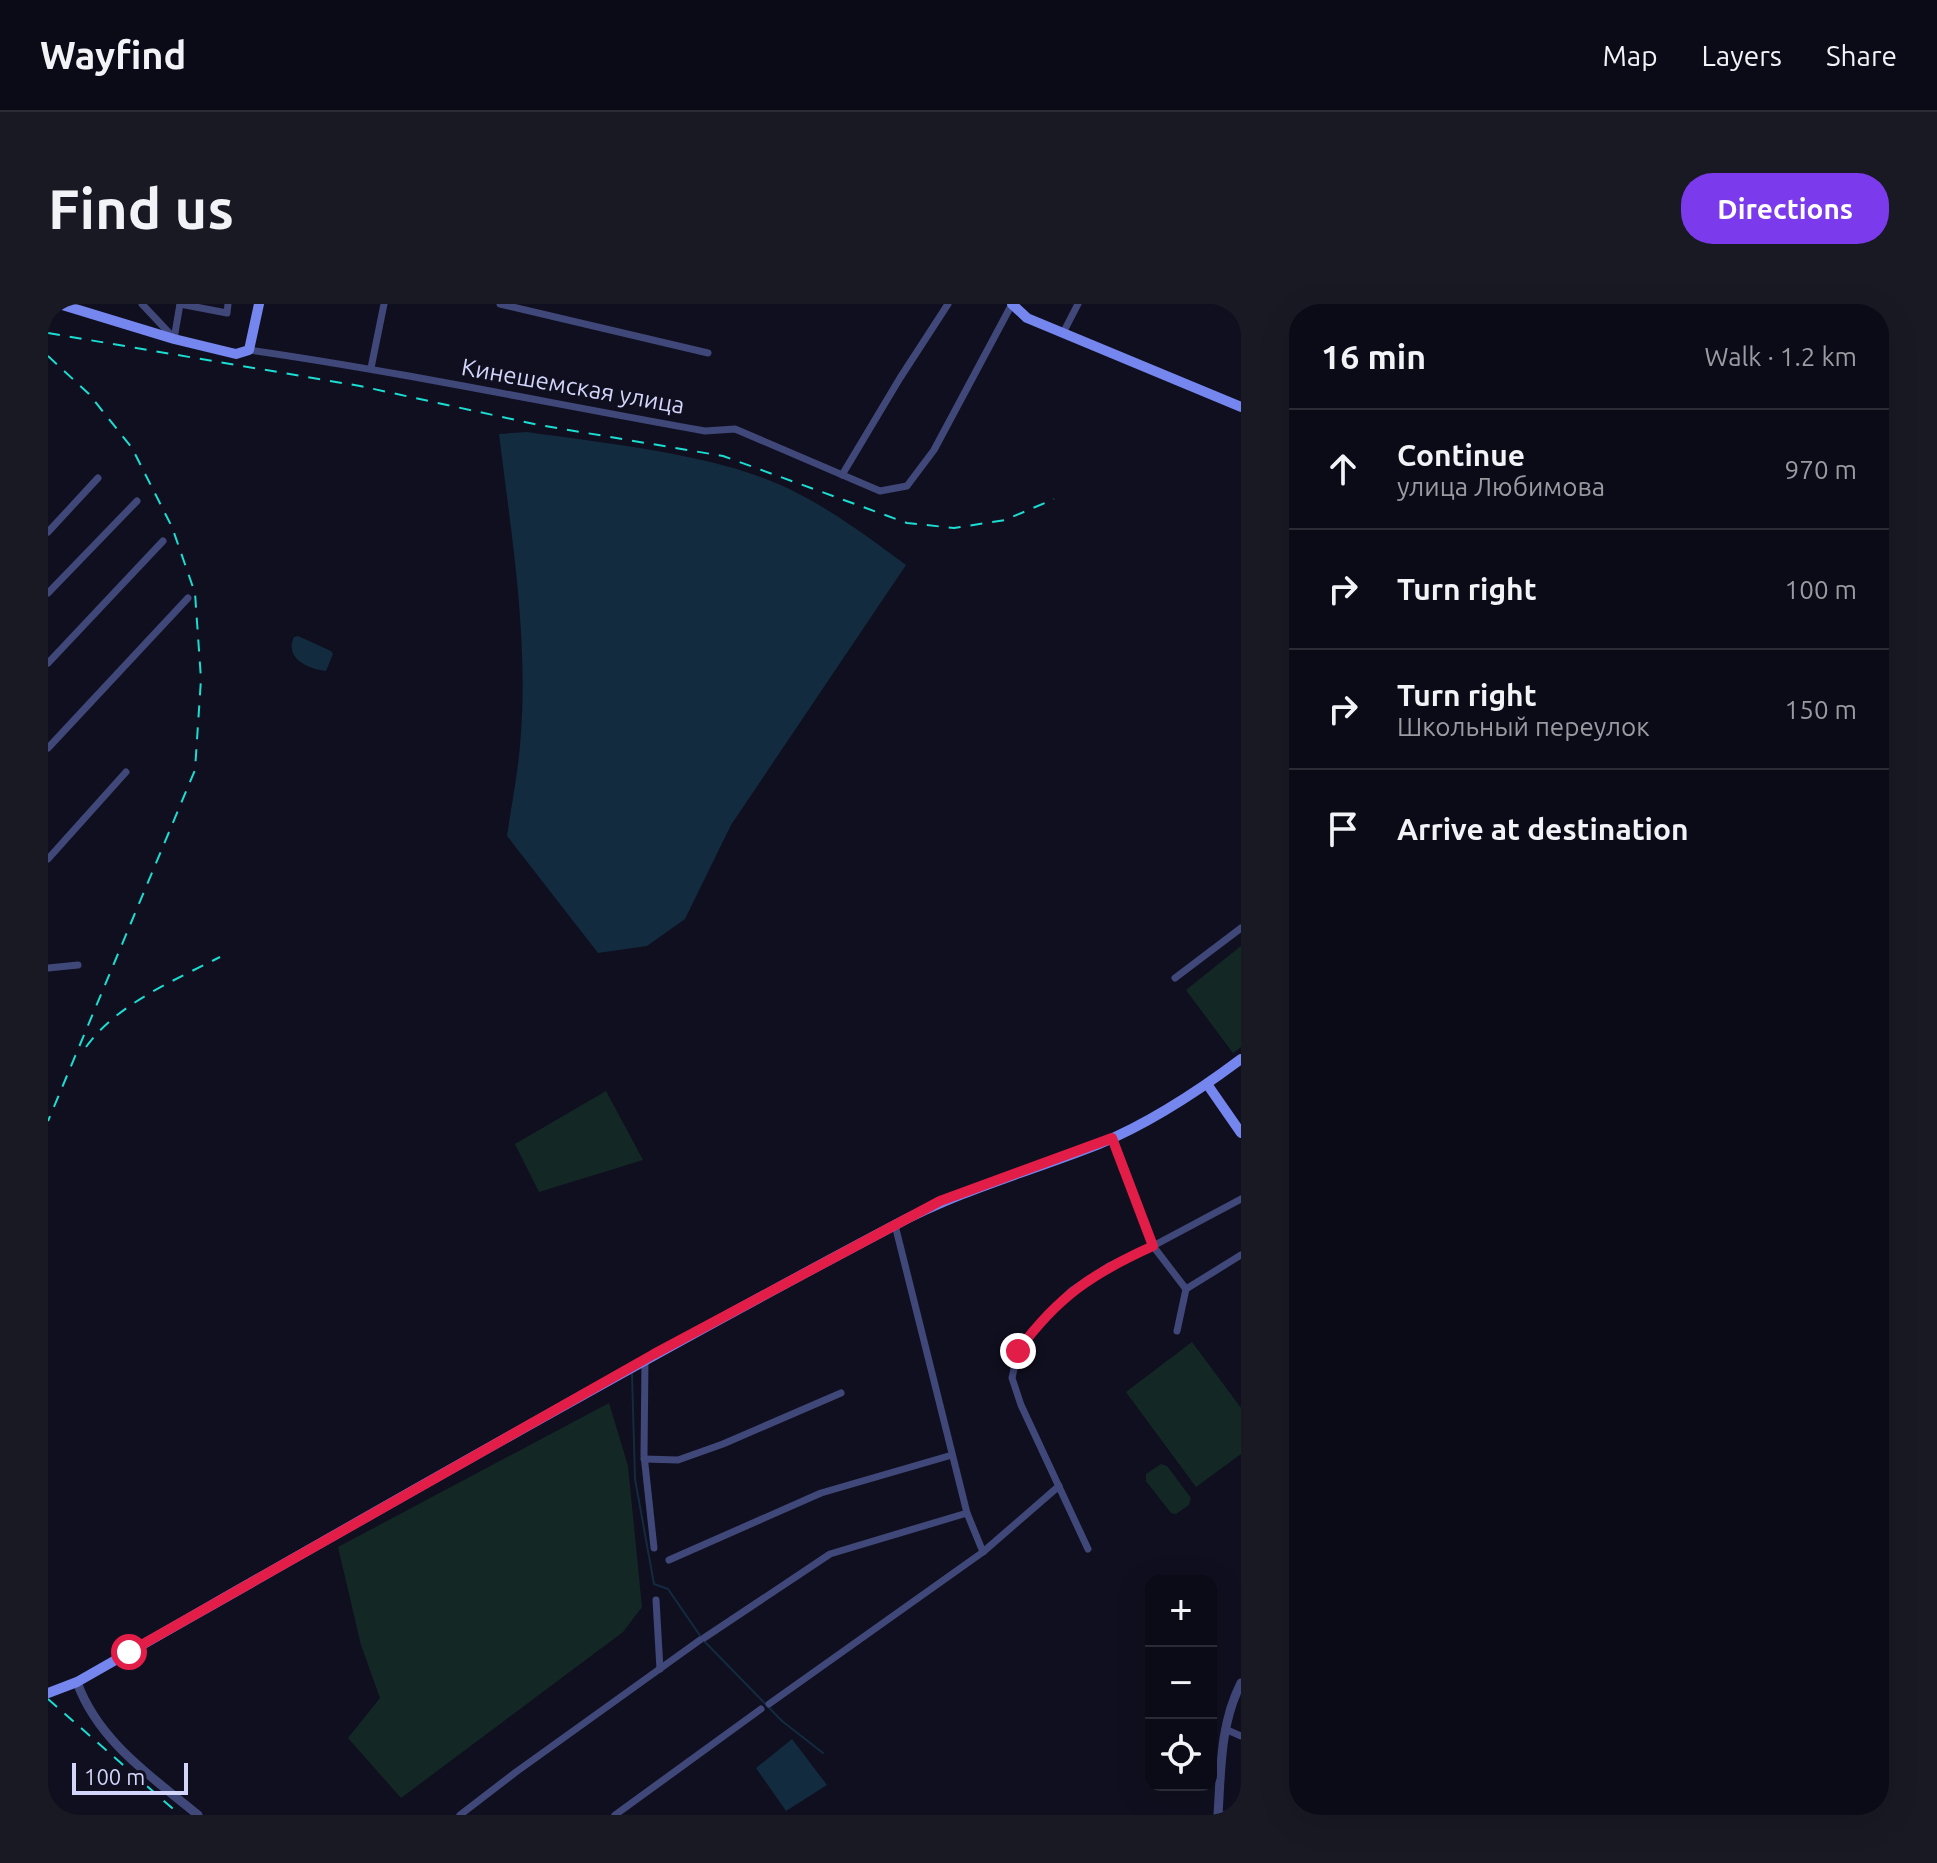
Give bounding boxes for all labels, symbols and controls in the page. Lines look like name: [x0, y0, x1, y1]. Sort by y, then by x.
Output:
text: Wayfind: [40, 34, 186, 76]
text: Map: [1602, 40, 1658, 71]
text: Layers: [1702, 40, 1782, 71]
text: Share: [1826, 40, 1897, 71]
button: Directions: [1681, 173, 1889, 244]
text: Find us: [48, 177, 234, 240]
text: 16 min: [1321, 337, 1426, 375]
text: Walk · 1.2 km: [1705, 342, 1857, 371]
street label: Кинешемская улица: [459, 353, 687, 419]
text: Continue: [1397, 438, 1525, 472]
icon: ahead: [1321, 447, 1365, 491]
text: 970 m: [1785, 455, 1857, 484]
text: улица Любимова: [1397, 472, 1605, 501]
icon: right: [1321, 567, 1365, 611]
text: Turn right: [1397, 572, 1537, 606]
text: 100 m: [1785, 575, 1857, 604]
text: Turn right: [1397, 678, 1537, 712]
icon: right: [1321, 687, 1365, 731]
text: 150 m: [1785, 695, 1857, 724]
text: Школьный переулок: [1397, 712, 1650, 741]
icon: arrive: [1321, 807, 1365, 851]
text: Arrive at destination: [1397, 812, 1689, 846]
route end: [1000, 1333, 1036, 1369]
map controls: [1145, 1575, 1217, 1791]
button: +: [1145, 1575, 1217, 1647]
route start: [111, 1634, 147, 1670]
button: −: [1145, 1647, 1217, 1719]
button: locate: [1145, 1719, 1217, 1791]
scale bar: [72, 1759, 188, 1795]
text: 100 m: [84, 1764, 145, 1789]

